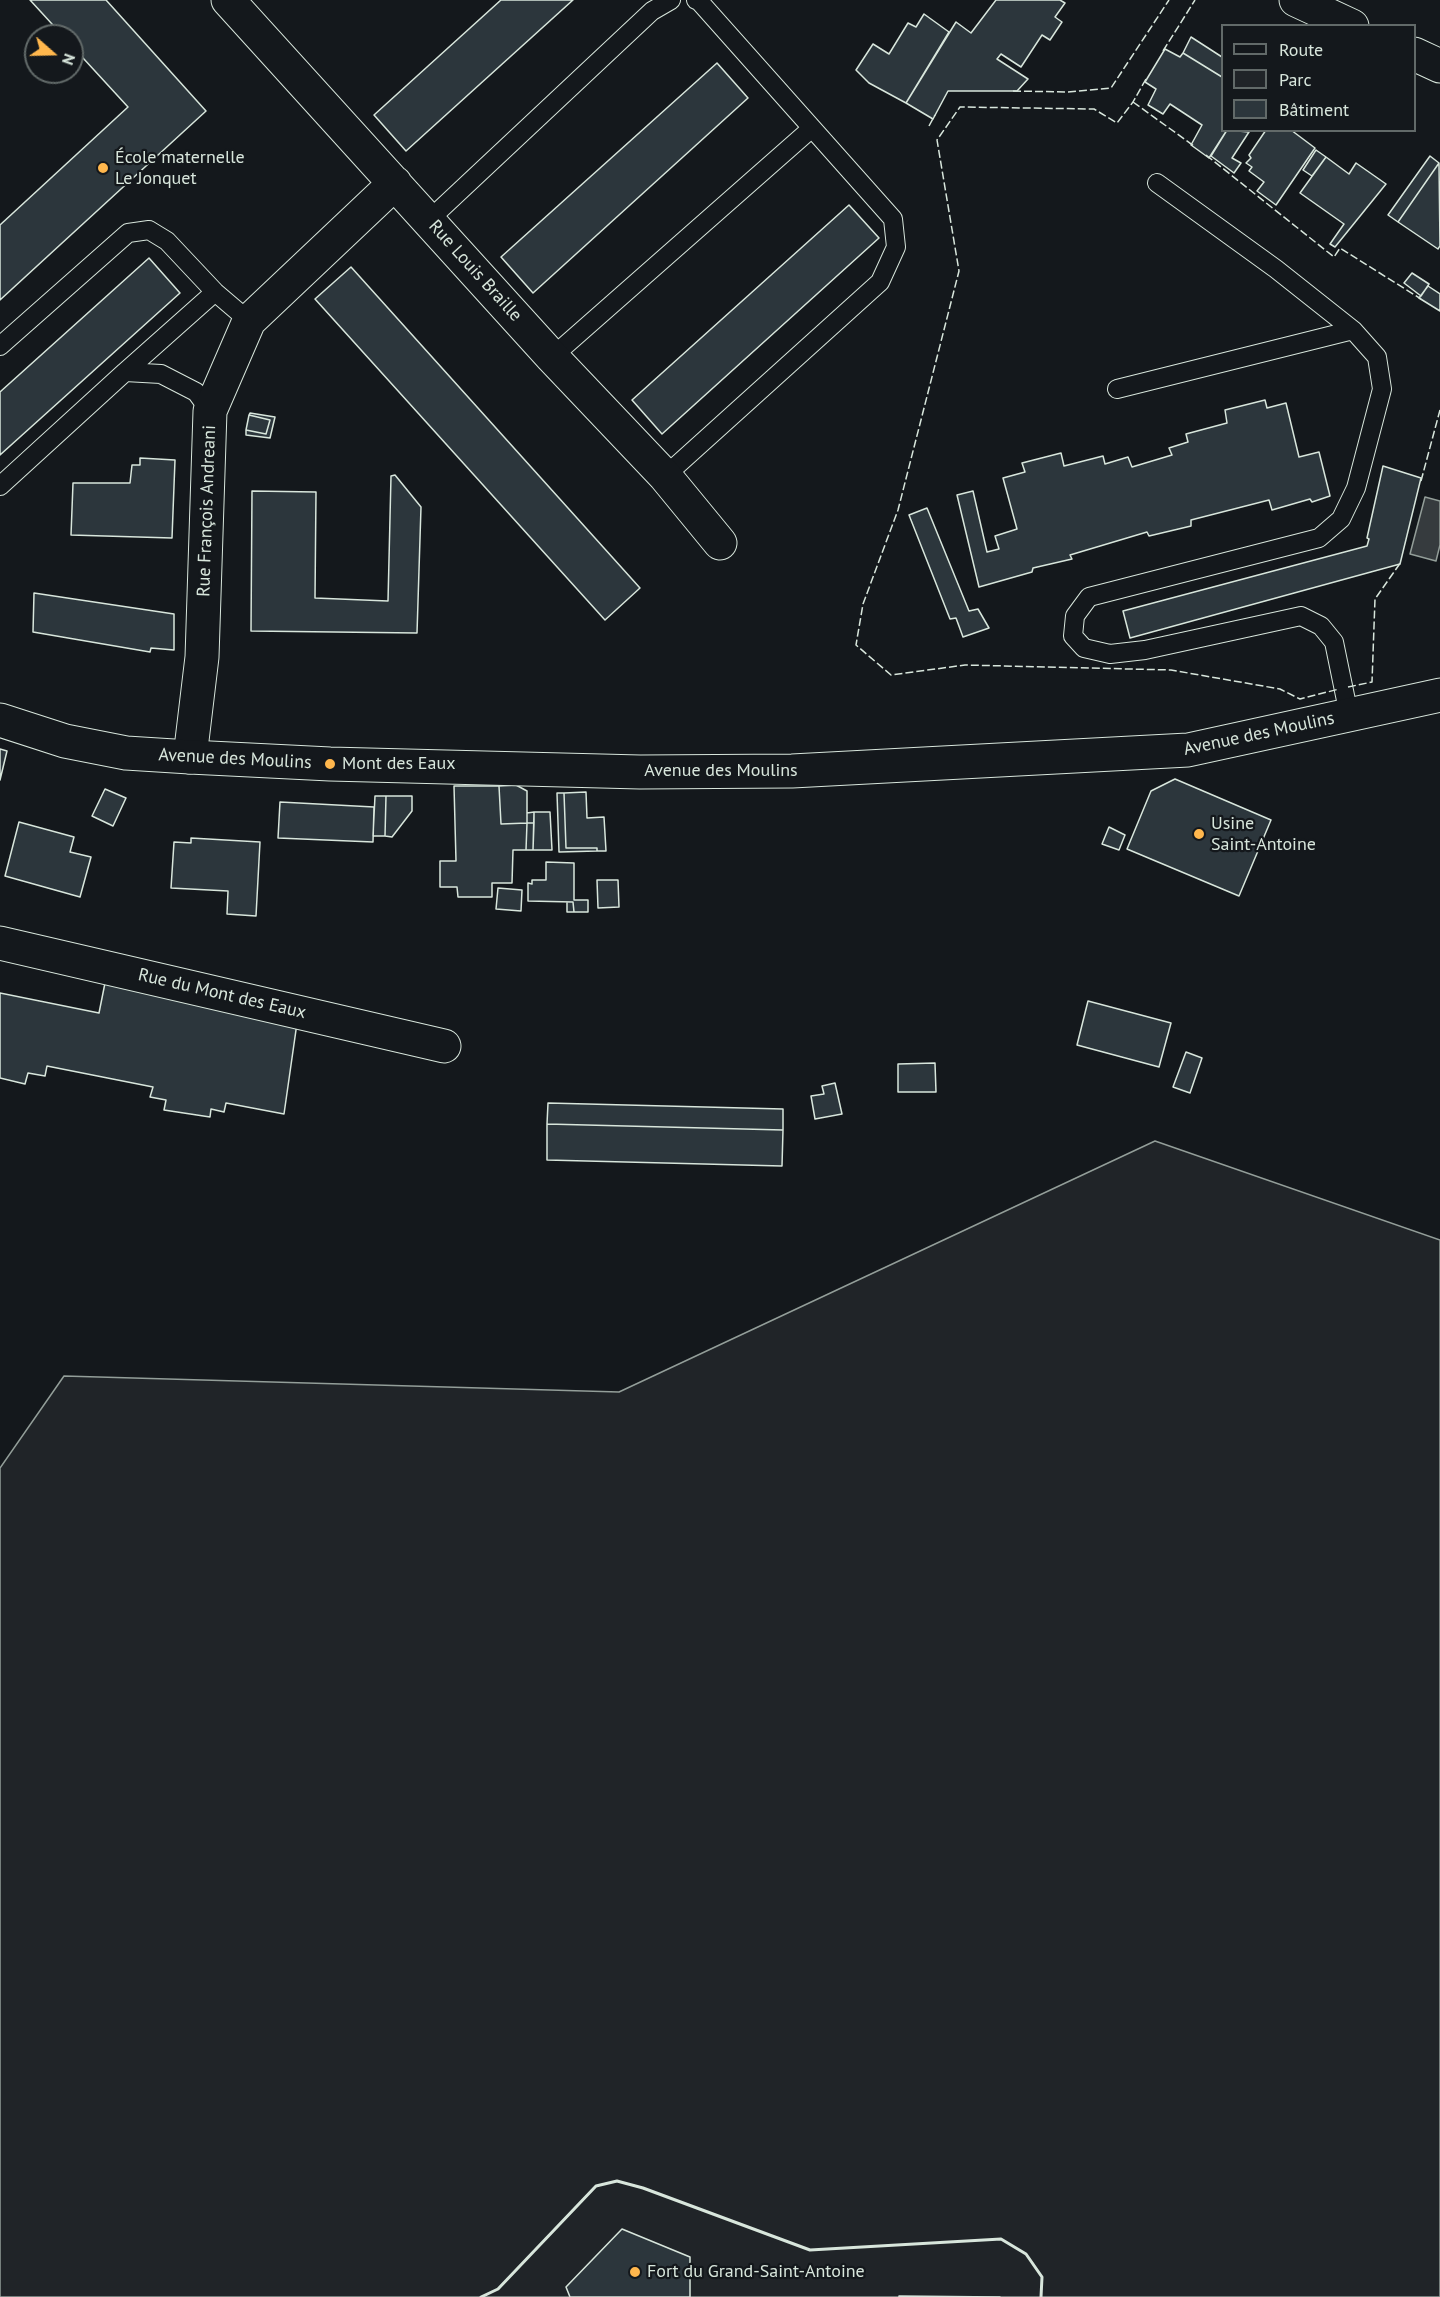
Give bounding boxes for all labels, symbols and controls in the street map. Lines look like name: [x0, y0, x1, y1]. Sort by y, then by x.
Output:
north arrow: [24, 24, 84, 84]
legend: [1221, 24, 1416, 132]
text: Route: [1279, 38, 1323, 61]
text: N: [58, 51, 80, 68]
text: Parc: [1279, 68, 1312, 91]
text: Bâtiment: [1279, 98, 1349, 121]
place label: École maternelle Le Jonquet: [115, 147, 245, 190]
marker: École maternelle Le Jonquet: [96, 161, 110, 175]
street label: Rue Louis Braille: [424, 216, 526, 326]
street label: Rue François Andreani: [193, 425, 221, 597]
street label: Avenue des Moulins: [1182, 707, 1336, 761]
street label: Avenue des Moulins: [158, 744, 312, 774]
place label: Mont des Eaux: [342, 753, 455, 775]
marker: Mont des Eaux: [323, 757, 337, 771]
street label: Avenue des Moulins: [644, 760, 798, 782]
place label: Usine Saint-Antoine: [1211, 813, 1316, 856]
marker: Usine Saint-Antoine: [1192, 827, 1206, 841]
street label: Rue du Mont des Eaux: [136, 964, 308, 1024]
place label: Fort du Grand-Saint-Antoine: [647, 2261, 865, 2283]
marker: Fort du Grand-Saint-Antoine: [628, 2265, 642, 2279]

